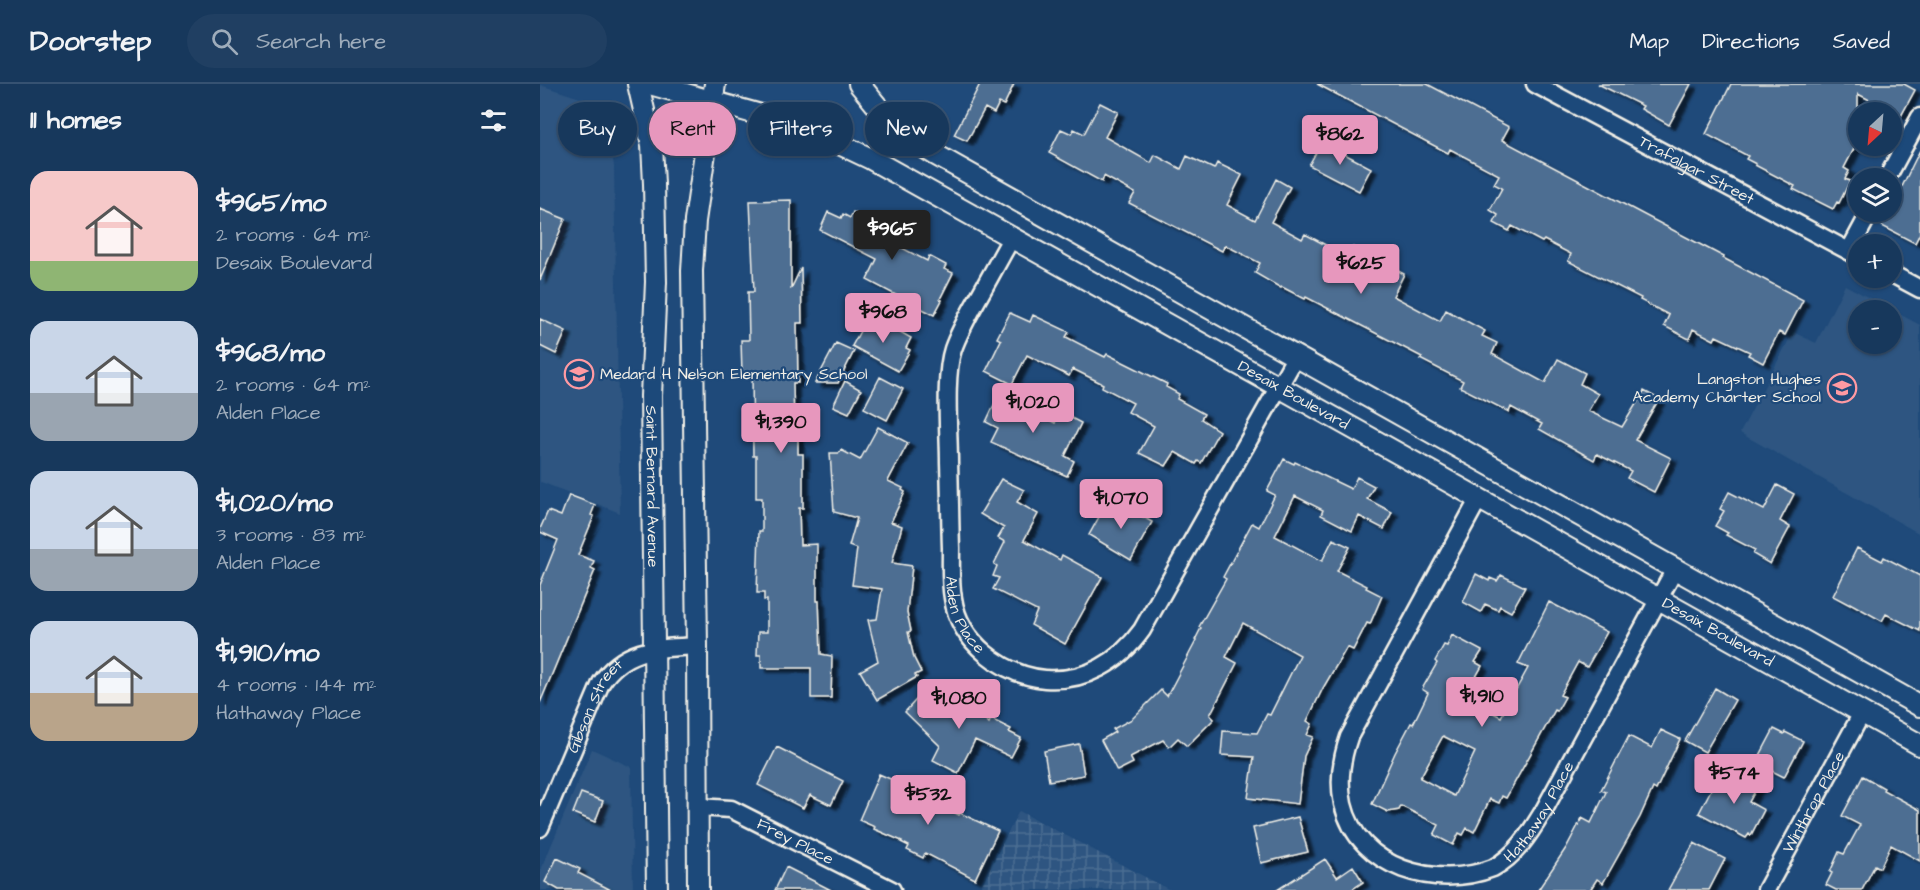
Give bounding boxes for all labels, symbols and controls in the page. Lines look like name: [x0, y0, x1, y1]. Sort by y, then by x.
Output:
search box: [187, 14, 607, 68]
text: Doorstep: [30, 22, 151, 61]
icon: search: [208, 25, 241, 58]
text: Search here: [256, 26, 386, 57]
text: Map: [1629, 27, 1669, 56]
text: Directions: [1702, 27, 1800, 56]
text: Saved: [1833, 27, 1890, 56]
text: 11 homes: [30, 102, 122, 138]
chip: Buy: [558, 102, 637, 156]
chip: Rent: [649, 102, 736, 156]
chip: Filters: [748, 102, 853, 156]
chip: New: [865, 102, 949, 156]
north arrow: [1848, 102, 1902, 156]
map controls: [1848, 102, 1902, 354]
icon: filters: [477, 104, 510, 137]
pin: $862: [1304, 115, 1376, 166]
text: $862: [1316, 120, 1364, 148]
street label: Trafalgar Street: [1635, 130, 1759, 210]
button: layers: [1848, 168, 1902, 222]
text: $965/mo: [216, 185, 327, 221]
icon: home: [78, 195, 150, 267]
pin: $965: [856, 210, 928, 261]
text: $965: [867, 215, 917, 243]
text: 2 rooms · 64 m²: [216, 221, 371, 249]
button: +: [1848, 234, 1902, 288]
pin: $625: [1325, 244, 1397, 295]
text: Desaix Boulevard: [216, 249, 372, 277]
text: $625: [1336, 249, 1386, 277]
pin: $968: [847, 293, 919, 344]
text: $968: [859, 298, 907, 326]
button: −: [1848, 300, 1902, 354]
text: $968/mo: [216, 335, 325, 371]
icon: home: [78, 345, 150, 417]
street label: Desaix Boulevard: [1234, 355, 1353, 435]
school or university icon: Medard H Nelson Elementary School: [563, 358, 595, 390]
place label: Medard H Nelson Elementary School: [600, 363, 868, 386]
place label: Langston Hughes Academy Charter School: [1633, 368, 1821, 409]
text: 2 rooms · 64 m²: [216, 371, 371, 399]
school or university icon: Langston Hughes Academy Charter School: [1826, 372, 1858, 404]
pin: $1,020: [984, 383, 1082, 434]
text: $1,020: [1006, 388, 1060, 416]
text: Alden Place: [216, 399, 321, 427]
pin: $1,390: [732, 403, 830, 454]
street label: Saint Bernard Avenue: [640, 405, 664, 568]
text: $1,390: [755, 408, 807, 436]
pin: $1,070: [1072, 479, 1170, 530]
text: $1,070: [1094, 484, 1148, 512]
text: $1,020/mo: [216, 485, 333, 521]
icon: home: [78, 495, 150, 567]
text: 3 rooms · 83 m²: [216, 521, 366, 549]
text: Alden Place: [216, 549, 321, 577]
street label: Alden Place: [940, 575, 990, 659]
street label: Desaix Boulevard: [1658, 592, 1778, 672]
text: $1,910/mo: [216, 635, 320, 671]
icon: home: [78, 645, 150, 717]
street label: Gibson Street: [562, 653, 627, 756]
text: 4 rooms · 144 m²: [216, 671, 376, 699]
pin: $1,910: [1433, 677, 1531, 728]
pin: $1,080: [910, 679, 1008, 730]
text: $1,910: [1460, 682, 1504, 710]
text: $1,080: [931, 684, 987, 712]
text: Hathaway Place: [216, 699, 361, 727]
street label: Winthrop Place: [1777, 747, 1850, 857]
pin: $574: [1698, 754, 1770, 805]
street label: Hathaway Place: [1499, 757, 1579, 868]
text: $574: [1708, 759, 1760, 787]
pin: $532: [892, 775, 964, 826]
text: $532: [905, 780, 951, 808]
street label: Frey Place: [753, 813, 838, 870]

